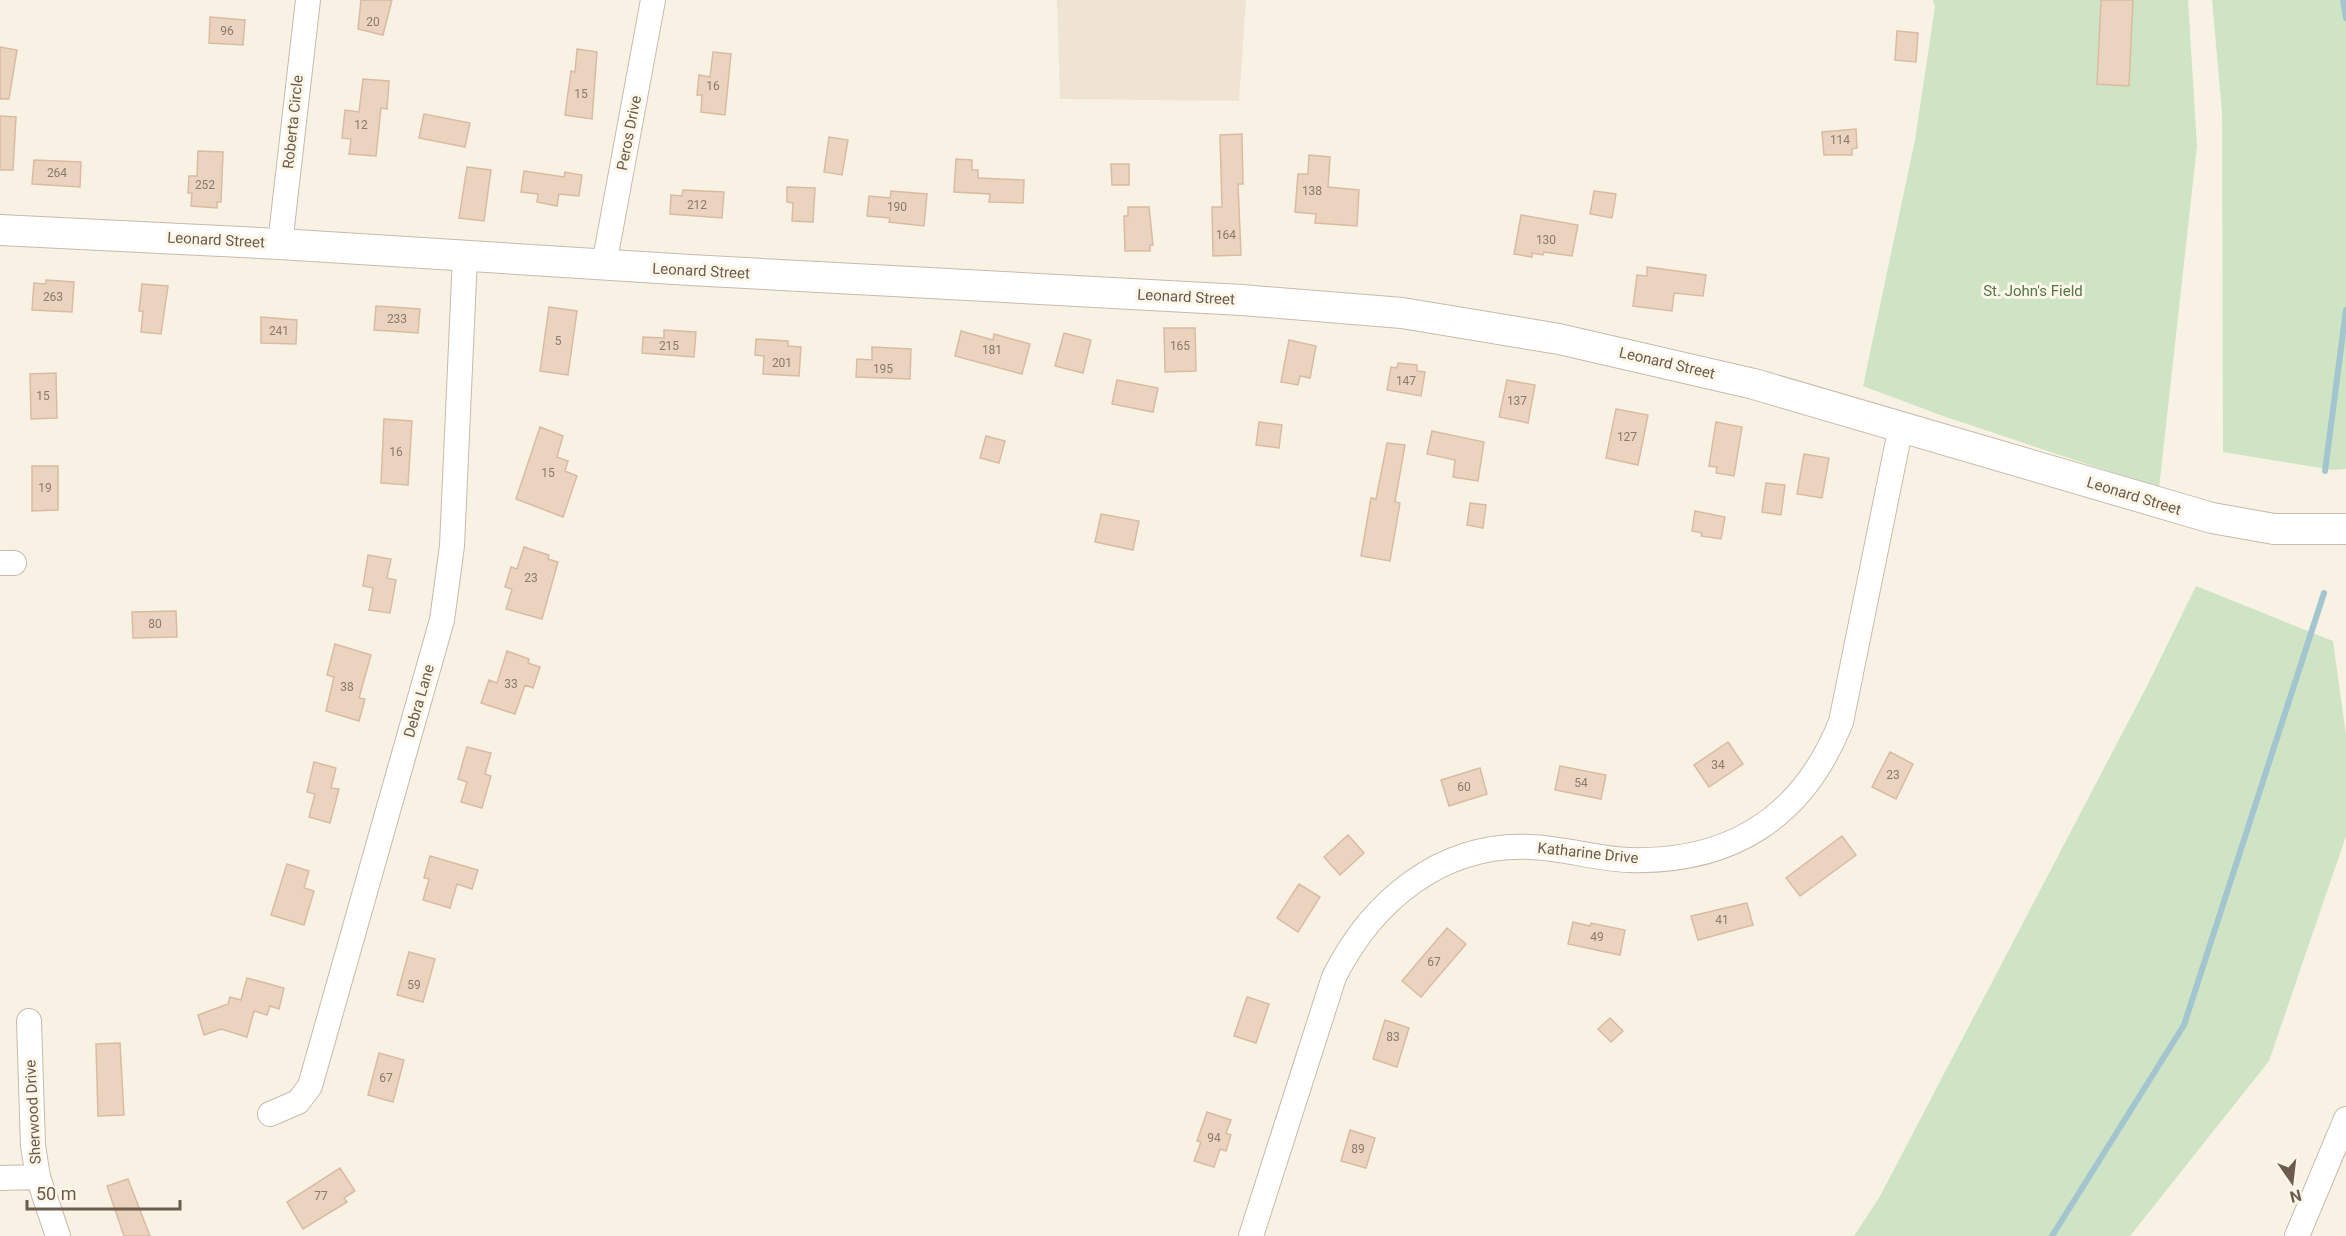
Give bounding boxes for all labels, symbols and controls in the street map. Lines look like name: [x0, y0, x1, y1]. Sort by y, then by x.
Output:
house number: 20: [366, 15, 380, 29]
house number: 96: [220, 24, 234, 38]
street label: Roberta Circle: [279, 74, 307, 170]
house number: 16: [706, 79, 720, 93]
house number: 15: [574, 87, 588, 101]
street label: Peros Drive: [613, 94, 645, 172]
house number: 12: [354, 118, 368, 132]
house number: 114: [1830, 133, 1850, 147]
house number: 264: [47, 166, 67, 180]
house number: 252: [195, 178, 215, 192]
house number: 138: [1302, 184, 1322, 198]
house number: 212: [687, 198, 707, 212]
house number: 190: [887, 200, 907, 214]
street label: Leonard Street: [167, 228, 265, 252]
house number: 164: [1216, 228, 1236, 242]
house number: 130: [1536, 233, 1556, 247]
street label: Leonard Street: [652, 259, 750, 283]
park label: St. John's Field: [1983, 282, 2083, 300]
street label: Leonard Street: [1137, 285, 1235, 309]
house number: 263: [43, 290, 63, 304]
house number: 233: [387, 312, 407, 326]
house number: 241: [269, 324, 289, 338]
house number: 5: [555, 334, 562, 348]
house number: 215: [659, 339, 679, 353]
house number: 165: [1170, 339, 1190, 353]
house number: 181: [982, 343, 1002, 357]
street label: Leonard Street: [1617, 343, 1717, 383]
house number: 201: [772, 356, 792, 370]
house number: 195: [873, 362, 893, 376]
house number: 147: [1396, 374, 1416, 388]
house number: 15: [36, 389, 50, 403]
house number: 137: [1507, 394, 1527, 408]
house number: 127: [1617, 430, 1637, 444]
house number: 16: [389, 445, 403, 459]
house number: 15: [541, 466, 555, 480]
street label: Leonard Street: [2085, 473, 2183, 519]
house number: 19: [38, 481, 52, 495]
house number: 23: [524, 571, 538, 585]
house number: 80: [148, 617, 162, 631]
street label: Debra Lane: [400, 662, 438, 740]
house number: 33: [504, 677, 518, 691]
house number: 38: [340, 680, 354, 694]
house number: 34: [1711, 758, 1725, 772]
house number: 23: [1886, 768, 1900, 782]
house number: 54: [1574, 776, 1588, 790]
house number: 60: [1457, 780, 1471, 794]
street label: Katharine Drive: [1537, 839, 1639, 867]
house number: 41: [1715, 913, 1729, 927]
house number: 49: [1590, 930, 1604, 944]
house number: 67: [1427, 955, 1441, 969]
house number: 59: [407, 978, 421, 992]
house number: 83: [1386, 1030, 1400, 1044]
street label: Sherwood Drive: [21, 1059, 45, 1165]
house number: 67: [379, 1071, 393, 1085]
house number: 94: [1207, 1131, 1221, 1145]
house number: 89: [1351, 1142, 1365, 1156]
north arrow: [2262, 1152, 2322, 1212]
scale bar: [27, 1173, 180, 1211]
text: 50 m: [36, 1183, 76, 1204]
text: N: [2288, 1185, 2303, 1207]
house number: 77: [314, 1189, 328, 1203]

